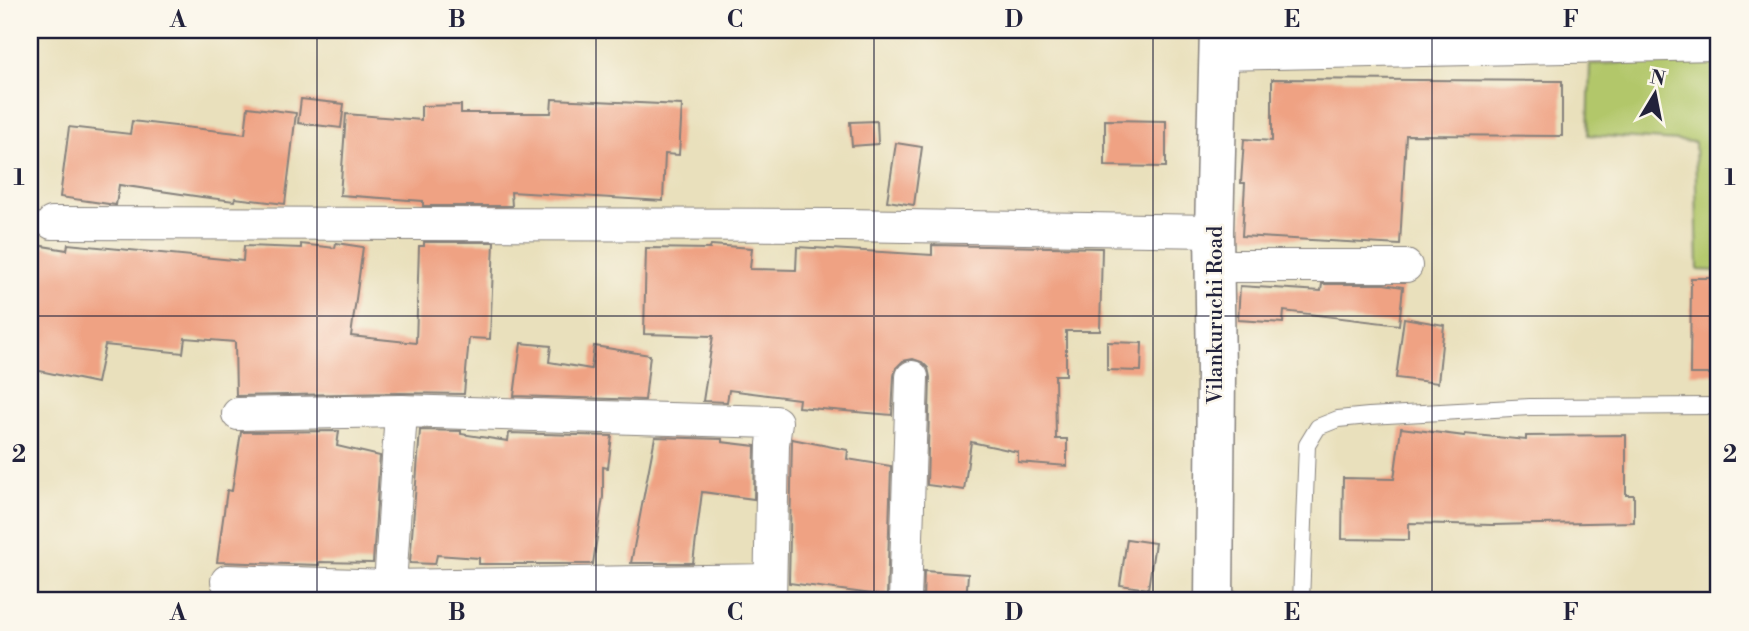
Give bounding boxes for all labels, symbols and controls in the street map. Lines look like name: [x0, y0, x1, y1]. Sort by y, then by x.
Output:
text: A: [169, 6, 187, 34]
text: B: [448, 6, 466, 34]
text: C: [727, 6, 743, 34]
text: D: [1005, 6, 1023, 34]
text: E: [1284, 6, 1300, 34]
text: F: [1563, 6, 1579, 34]
north arrow: [1620, 60, 1690, 130]
text: N: [1648, 65, 1667, 91]
text: 1: [13, 164, 25, 192]
text: 1: [1724, 164, 1736, 192]
street label: Vilankuruchi Road: [1203, 226, 1229, 405]
text: 2: [12, 441, 26, 469]
text: 2: [1723, 441, 1737, 469]
text: A: [169, 599, 187, 627]
text: B: [448, 599, 466, 627]
text: C: [727, 599, 743, 627]
text: D: [1005, 599, 1023, 627]
text: E: [1284, 599, 1300, 627]
text: F: [1563, 599, 1579, 627]

